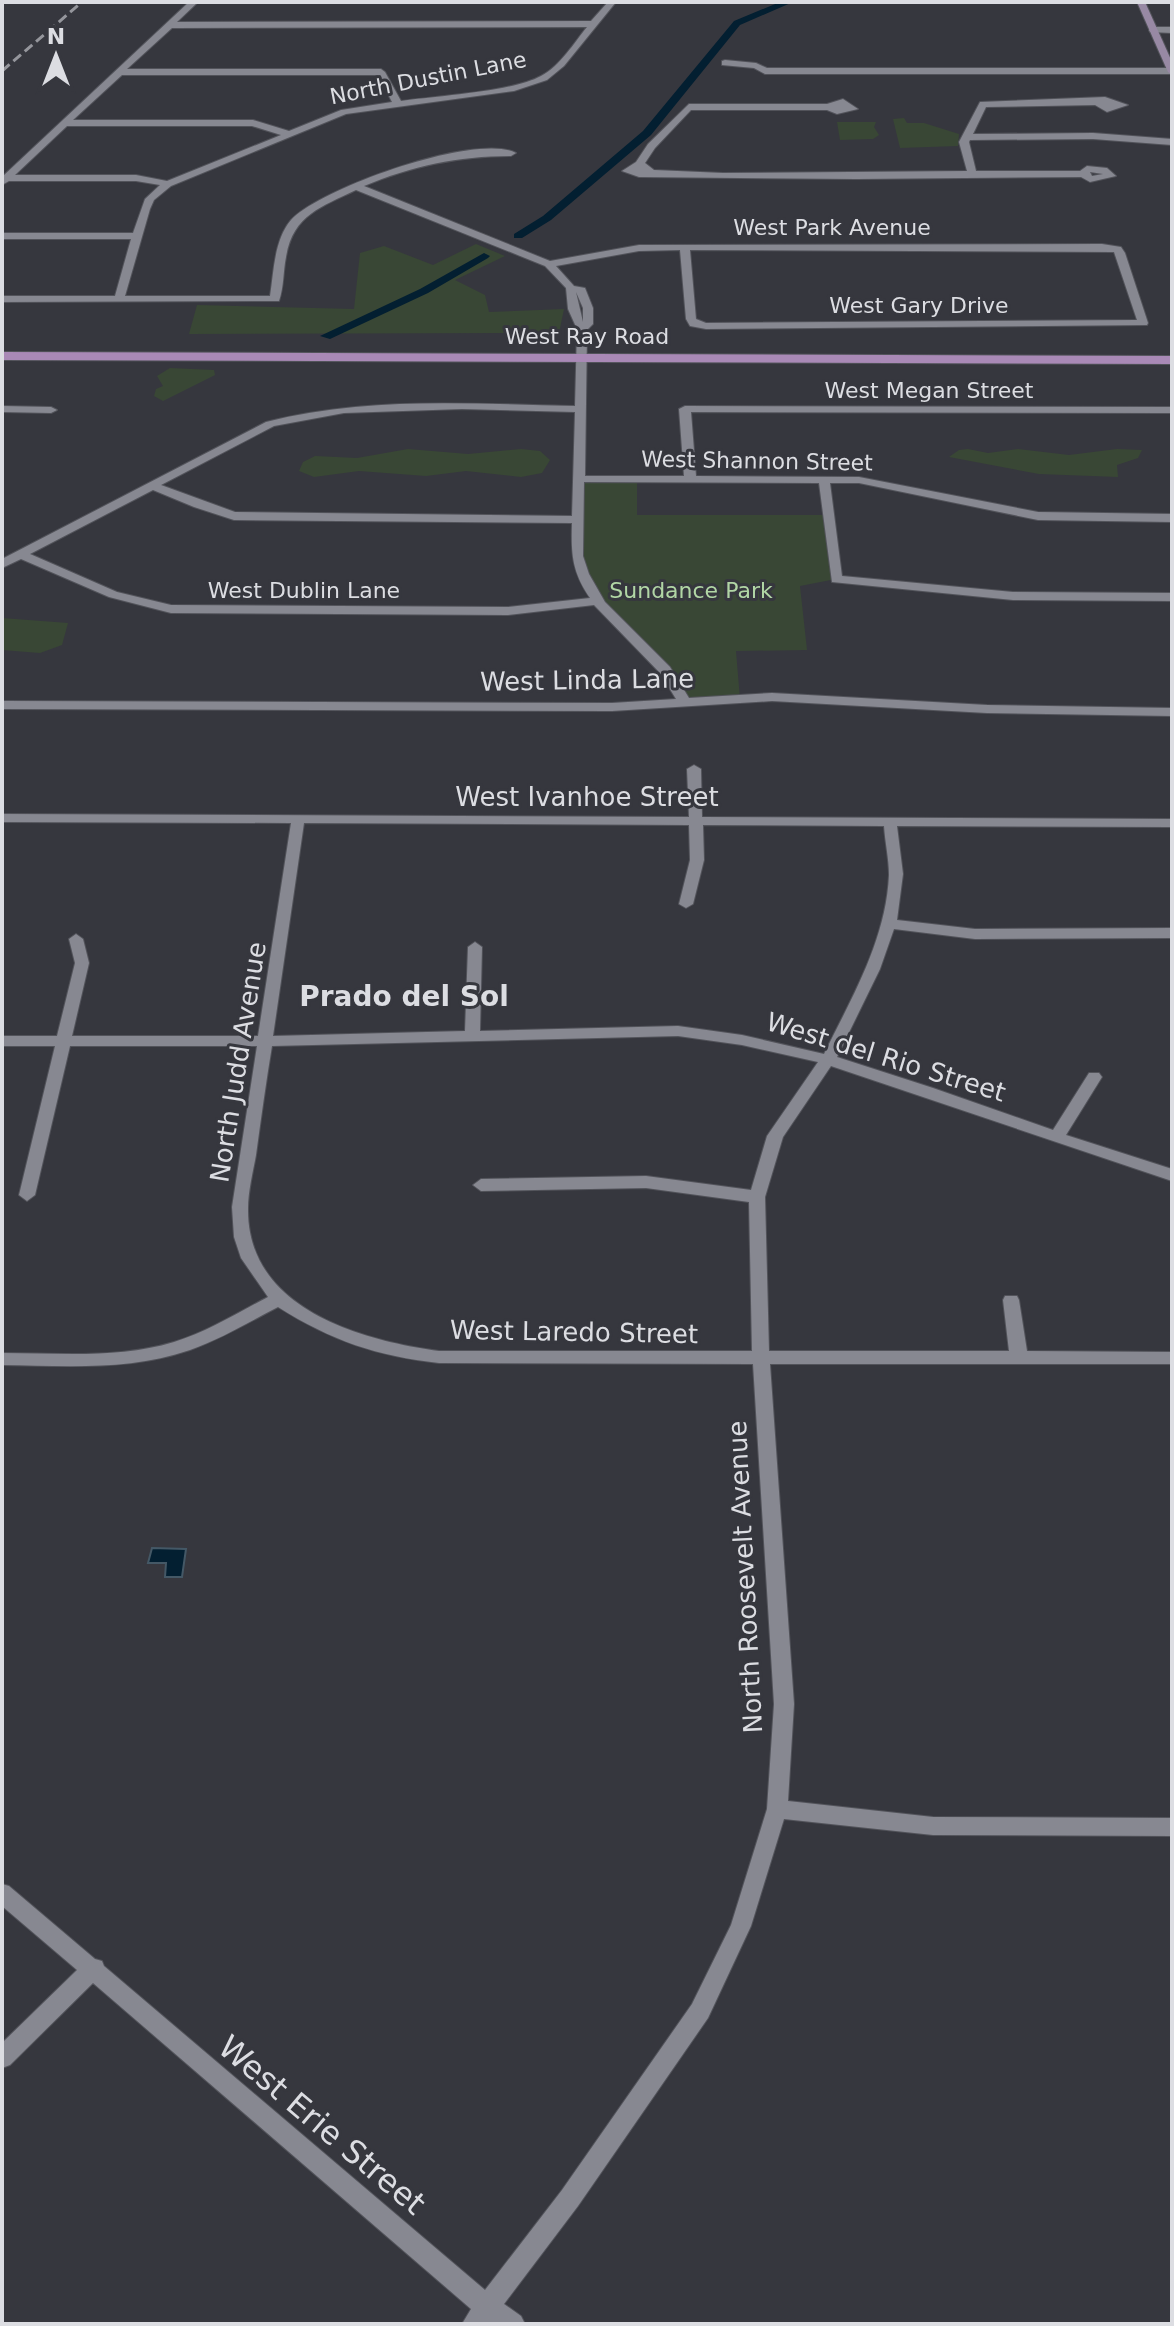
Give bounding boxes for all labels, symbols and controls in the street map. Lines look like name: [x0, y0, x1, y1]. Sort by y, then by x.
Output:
north arrow: [16, 16, 96, 96]
text: N: [47, 24, 65, 49]
street label: North Dustin Lane: [328, 47, 528, 109]
street label: West Park Avenue: [733, 215, 931, 240]
street label: West Gary Drive: [829, 293, 1009, 318]
street label: West Ray Road: [505, 324, 669, 349]
street label: West Megan Street: [825, 378, 1034, 403]
street label: West Shannon Street: [641, 446, 873, 476]
street label: West Dublin Lane: [208, 578, 400, 603]
park label: Sundance Park: [609, 578, 773, 603]
street label: West Linda Lane: [480, 663, 694, 697]
street label: West Ivanhoe Street: [455, 782, 719, 812]
street label: North Judd Avenue: [204, 940, 272, 1184]
district label: Prado del Sol: [299, 980, 509, 1013]
street label: West del Rio Street: [763, 1006, 1009, 1108]
street label: West Laredo Street: [450, 1315, 698, 1349]
street label: North Roosevelt Avenue: [722, 1420, 768, 1734]
street label: West Erie Street: [211, 2027, 433, 2223]

